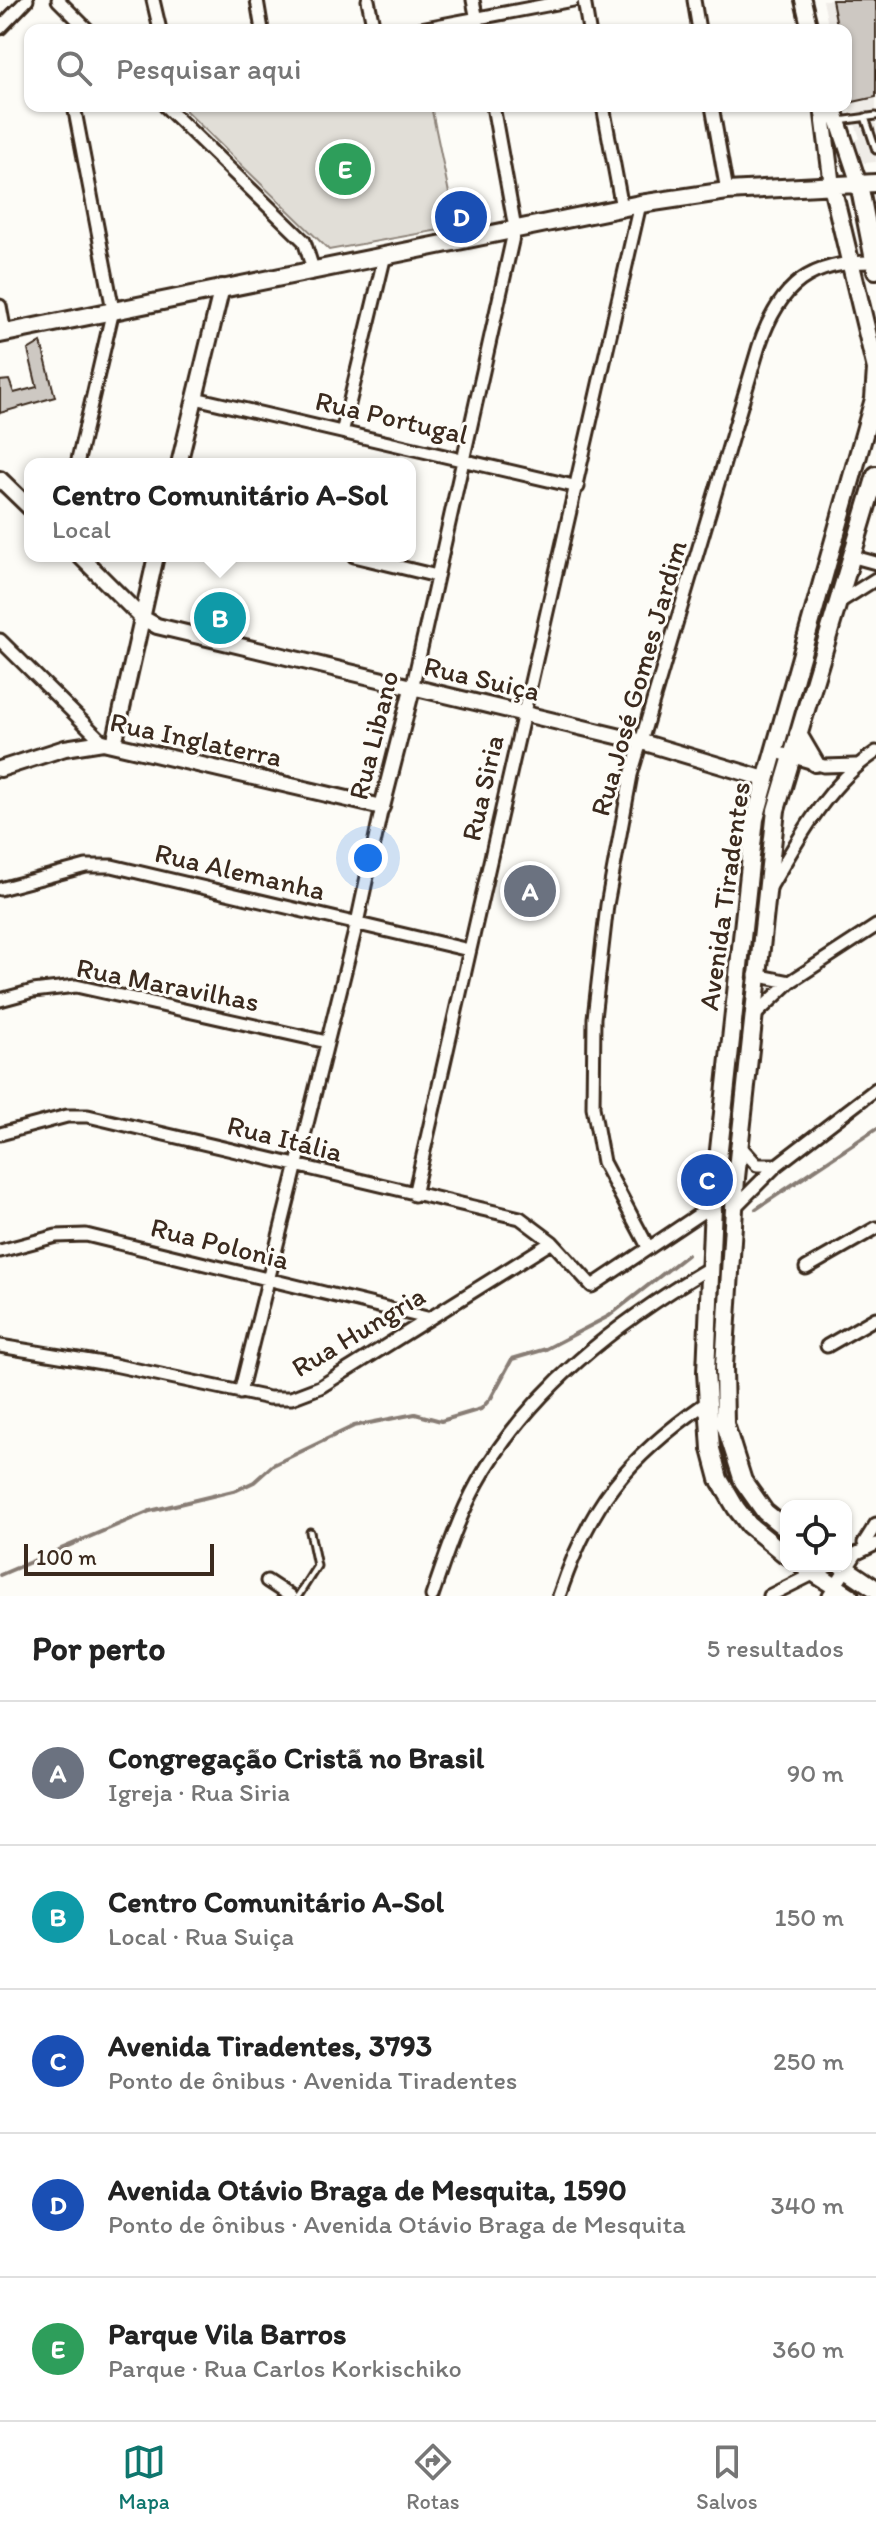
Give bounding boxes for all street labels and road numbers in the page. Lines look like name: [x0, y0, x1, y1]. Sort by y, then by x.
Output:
street label: Rua Portugal: [312, 383, 472, 451]
street label: Rua José Gomes Jardim: [582, 536, 694, 820]
street label: Rua Suiça: [421, 648, 543, 708]
street label: Rua Libano: [341, 667, 405, 803]
street label: Rua Inglaterra: [107, 704, 285, 774]
street label: Rua Siria: [453, 732, 511, 844]
street label: Avenida Tiradentes: [691, 780, 757, 1012]
street label: Rua Alemanha: [152, 835, 329, 907]
street label: Rua Maravilhas: [74, 950, 262, 1018]
street label: Rua Itália: [224, 1107, 347, 1169]
street label: Rua Polonia: [147, 1209, 293, 1277]
street label: Rua Hungria: [285, 1278, 431, 1384]

